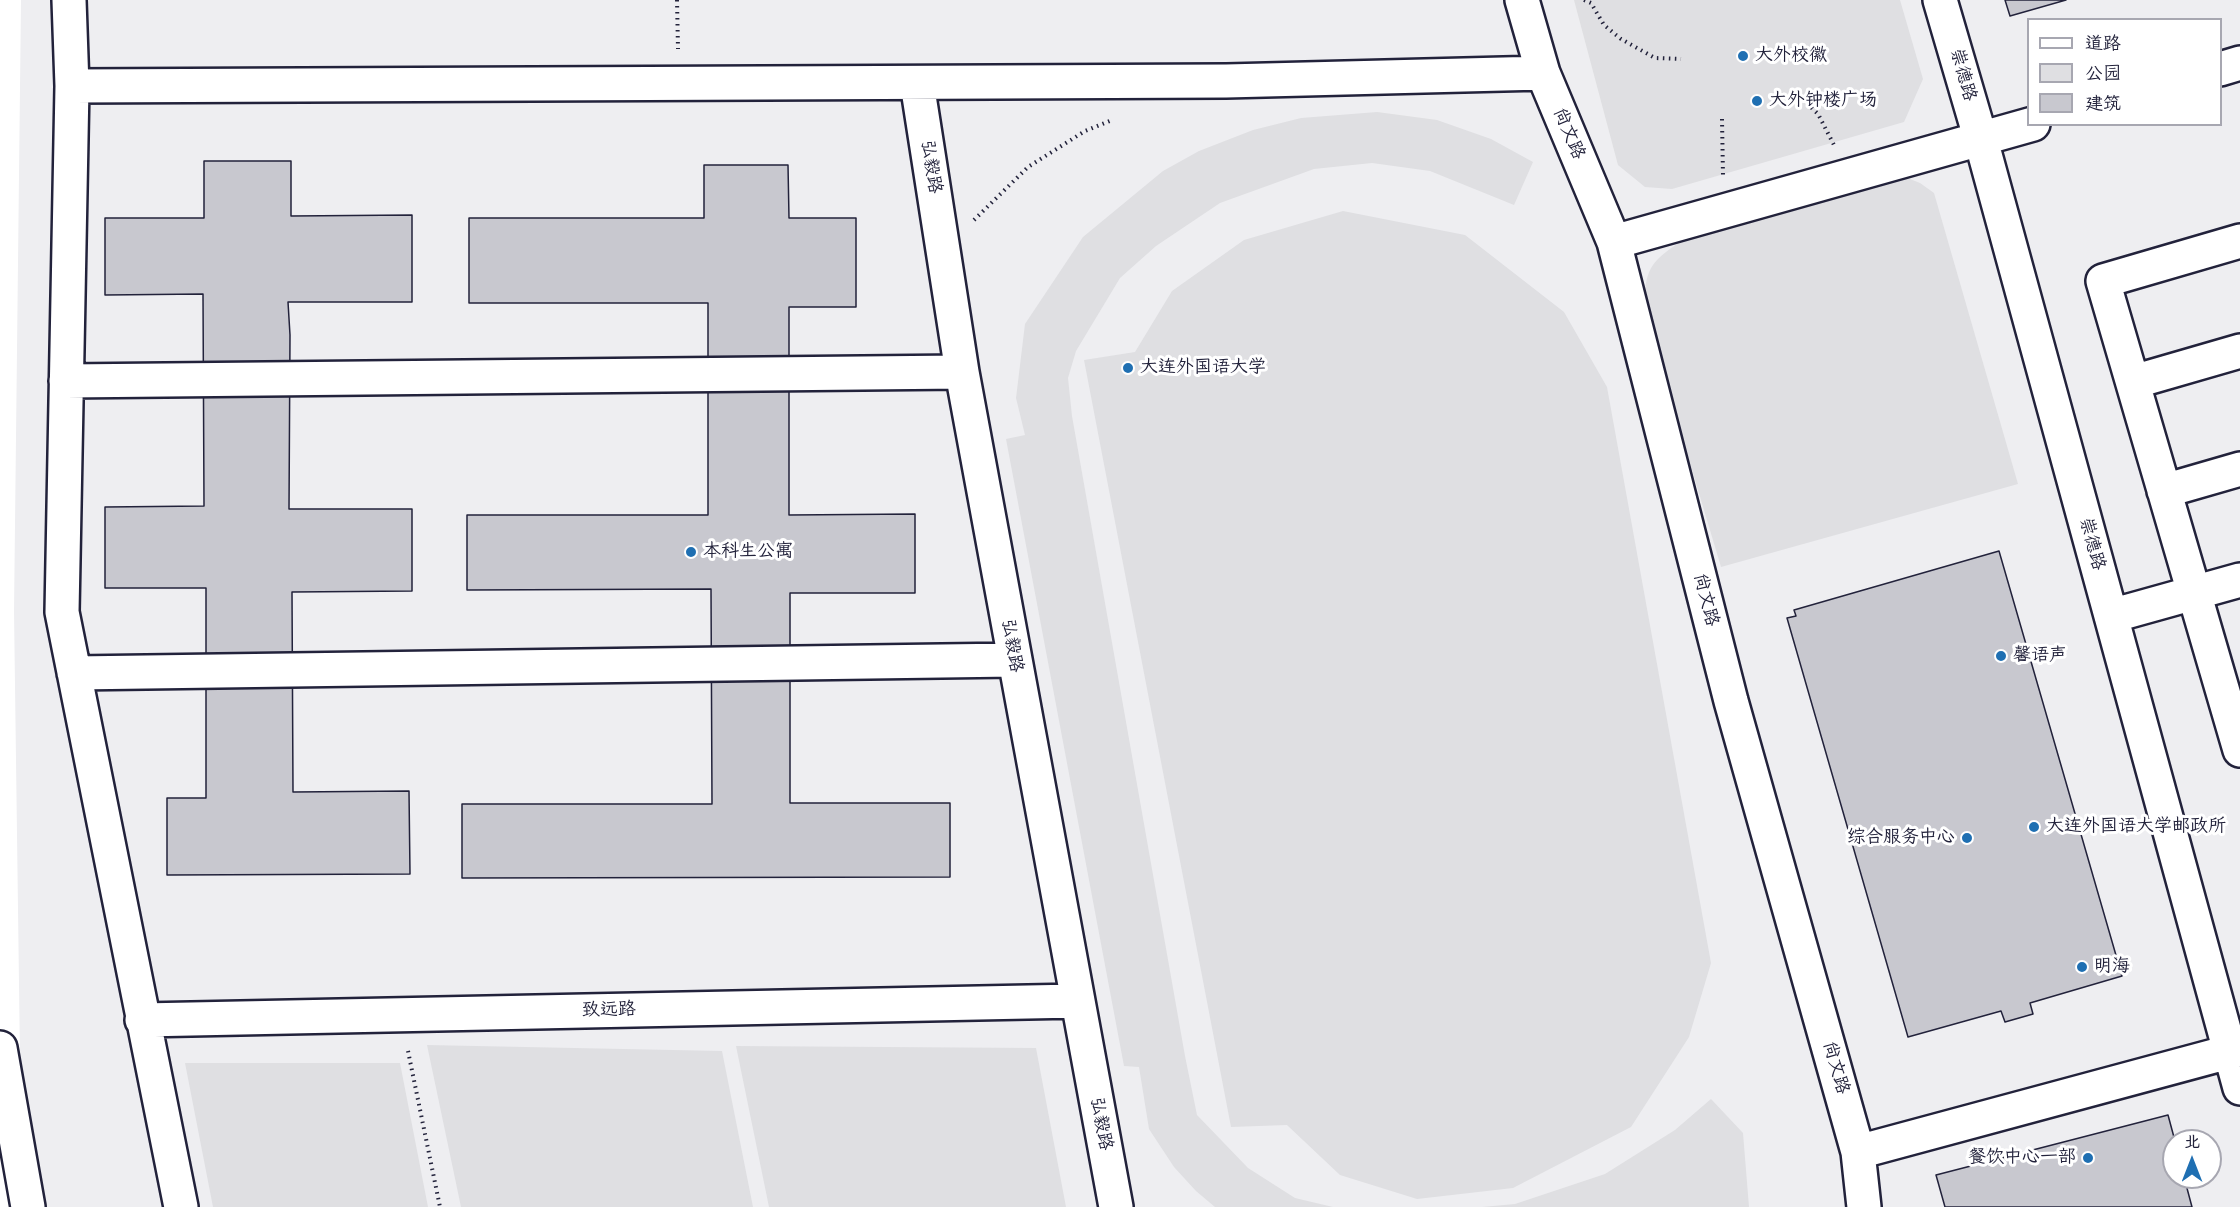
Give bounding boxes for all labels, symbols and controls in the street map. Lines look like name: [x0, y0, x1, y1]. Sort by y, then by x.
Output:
legend: [2027, 18, 2222, 126]
text: 道路: [2085, 32, 2121, 56]
place label: 大外校徽: [1755, 45, 1827, 67]
street label: 崇德路: [1944, 46, 1980, 104]
marker: 大外校徽: [1736, 49, 1750, 63]
text: 公园: [2085, 62, 2121, 86]
place label: 大外钟楼广场: [1769, 90, 1877, 112]
text: 建筑: [2085, 92, 2121, 116]
marker: 大外钟楼广场: [1750, 94, 1764, 108]
street label: 尚文路: [1548, 105, 1588, 163]
street label: 弘毅路: [915, 139, 945, 195]
place label: 大连外国语大学: [1140, 357, 1266, 379]
marker: 大连外国语大学: [1121, 361, 1135, 375]
street label: 崇德路: [2074, 515, 2108, 573]
place label: 本科生公寓: [703, 541, 793, 563]
marker: 本科生公寓: [684, 545, 698, 559]
street label: 尚文路: [1688, 571, 1722, 629]
street label: 弘毅路: [996, 618, 1026, 674]
place label: 馨语声: [2013, 645, 2067, 667]
marker: 馨语声: [1994, 649, 2008, 663]
place label: 大连外国语大学邮政所: [2046, 816, 2226, 838]
marker: 大连外国语大学邮政所: [2027, 820, 2041, 834]
place label: 综合服务中心: [1847, 827, 1955, 849]
marker: 综合服务中心: [1960, 831, 1974, 845]
place label: 明海: [2094, 956, 2130, 978]
marker: 明海: [2075, 960, 2089, 974]
street label: 致远路: [582, 1000, 636, 1022]
street label: 尚文路: [1817, 1039, 1853, 1097]
street label: 弘毅路: [1084, 1095, 1116, 1153]
north arrow: [2162, 1129, 2222, 1189]
text: 北: [2184, 1132, 2200, 1153]
place label: 餐饮中心一部: [1968, 1147, 2076, 1169]
marker: 餐饮中心一部: [2081, 1151, 2095, 1165]

